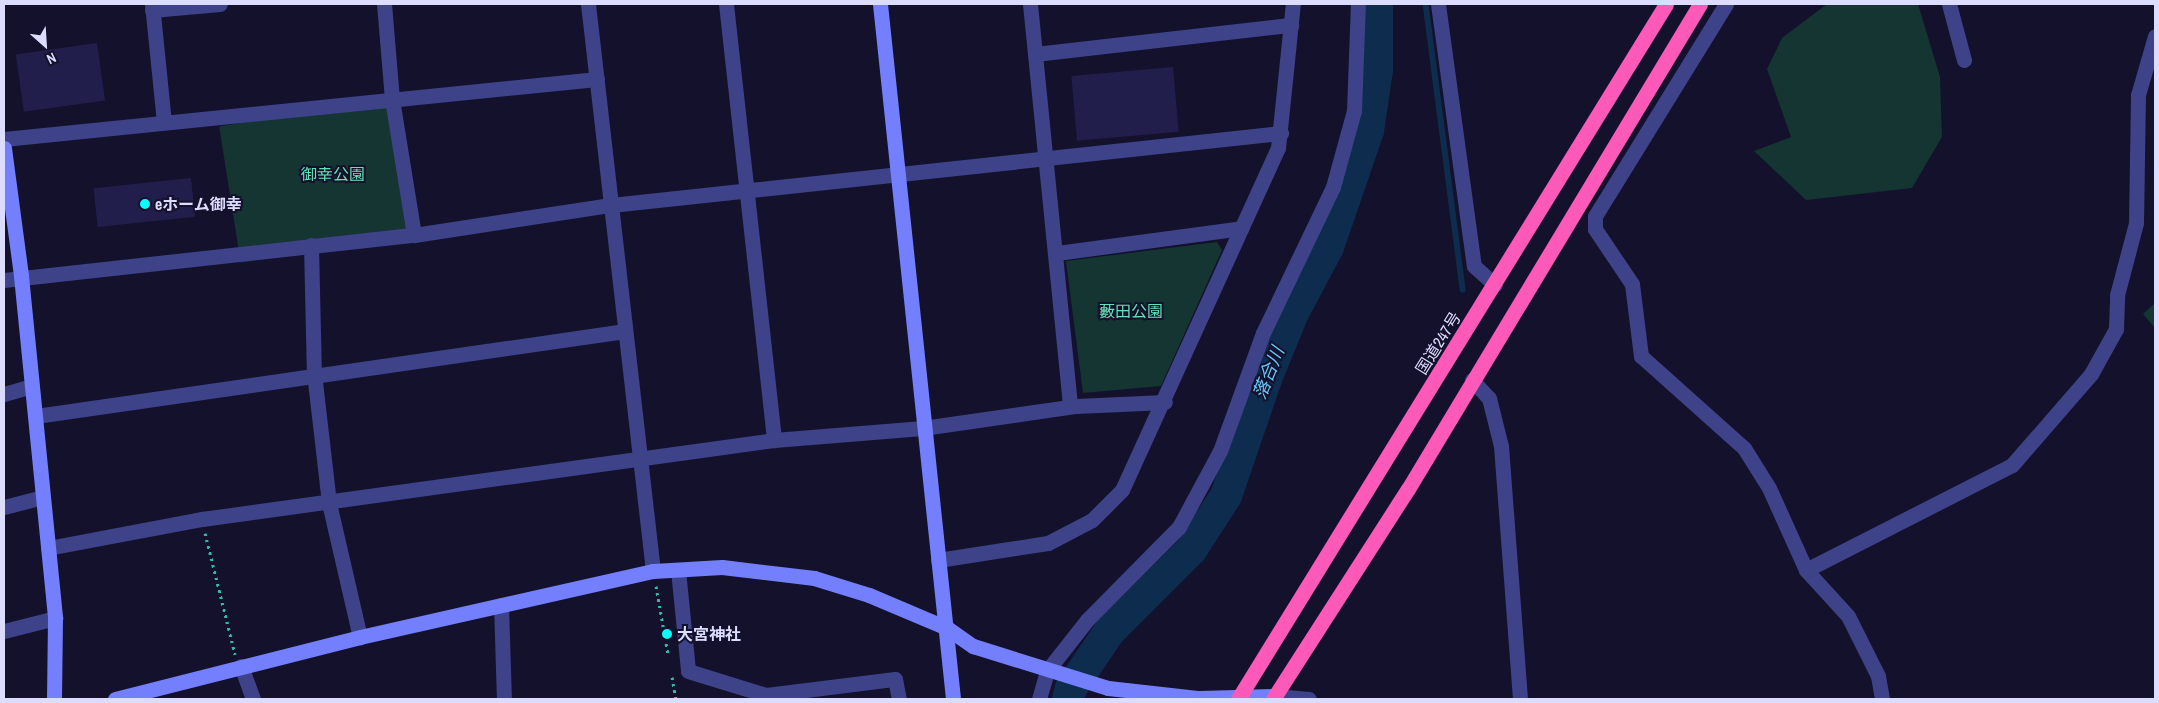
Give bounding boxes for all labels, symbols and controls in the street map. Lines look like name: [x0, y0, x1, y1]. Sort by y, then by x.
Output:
north arrow: [20, 20, 70, 70]
text: N: [44, 49, 59, 68]
park label: 御幸公園: [301, 164, 365, 184]
place label: eホーム御幸: [155, 194, 242, 214]
marker: eホーム御幸: [139, 198, 151, 210]
park label: 藪田公園: [1099, 301, 1163, 321]
street label: 国道247号: [1411, 308, 1465, 378]
water label: 落合川: [1249, 344, 1289, 402]
place label: 大宮神社: [677, 624, 741, 644]
marker: 大宮神社: [661, 628, 673, 640]

